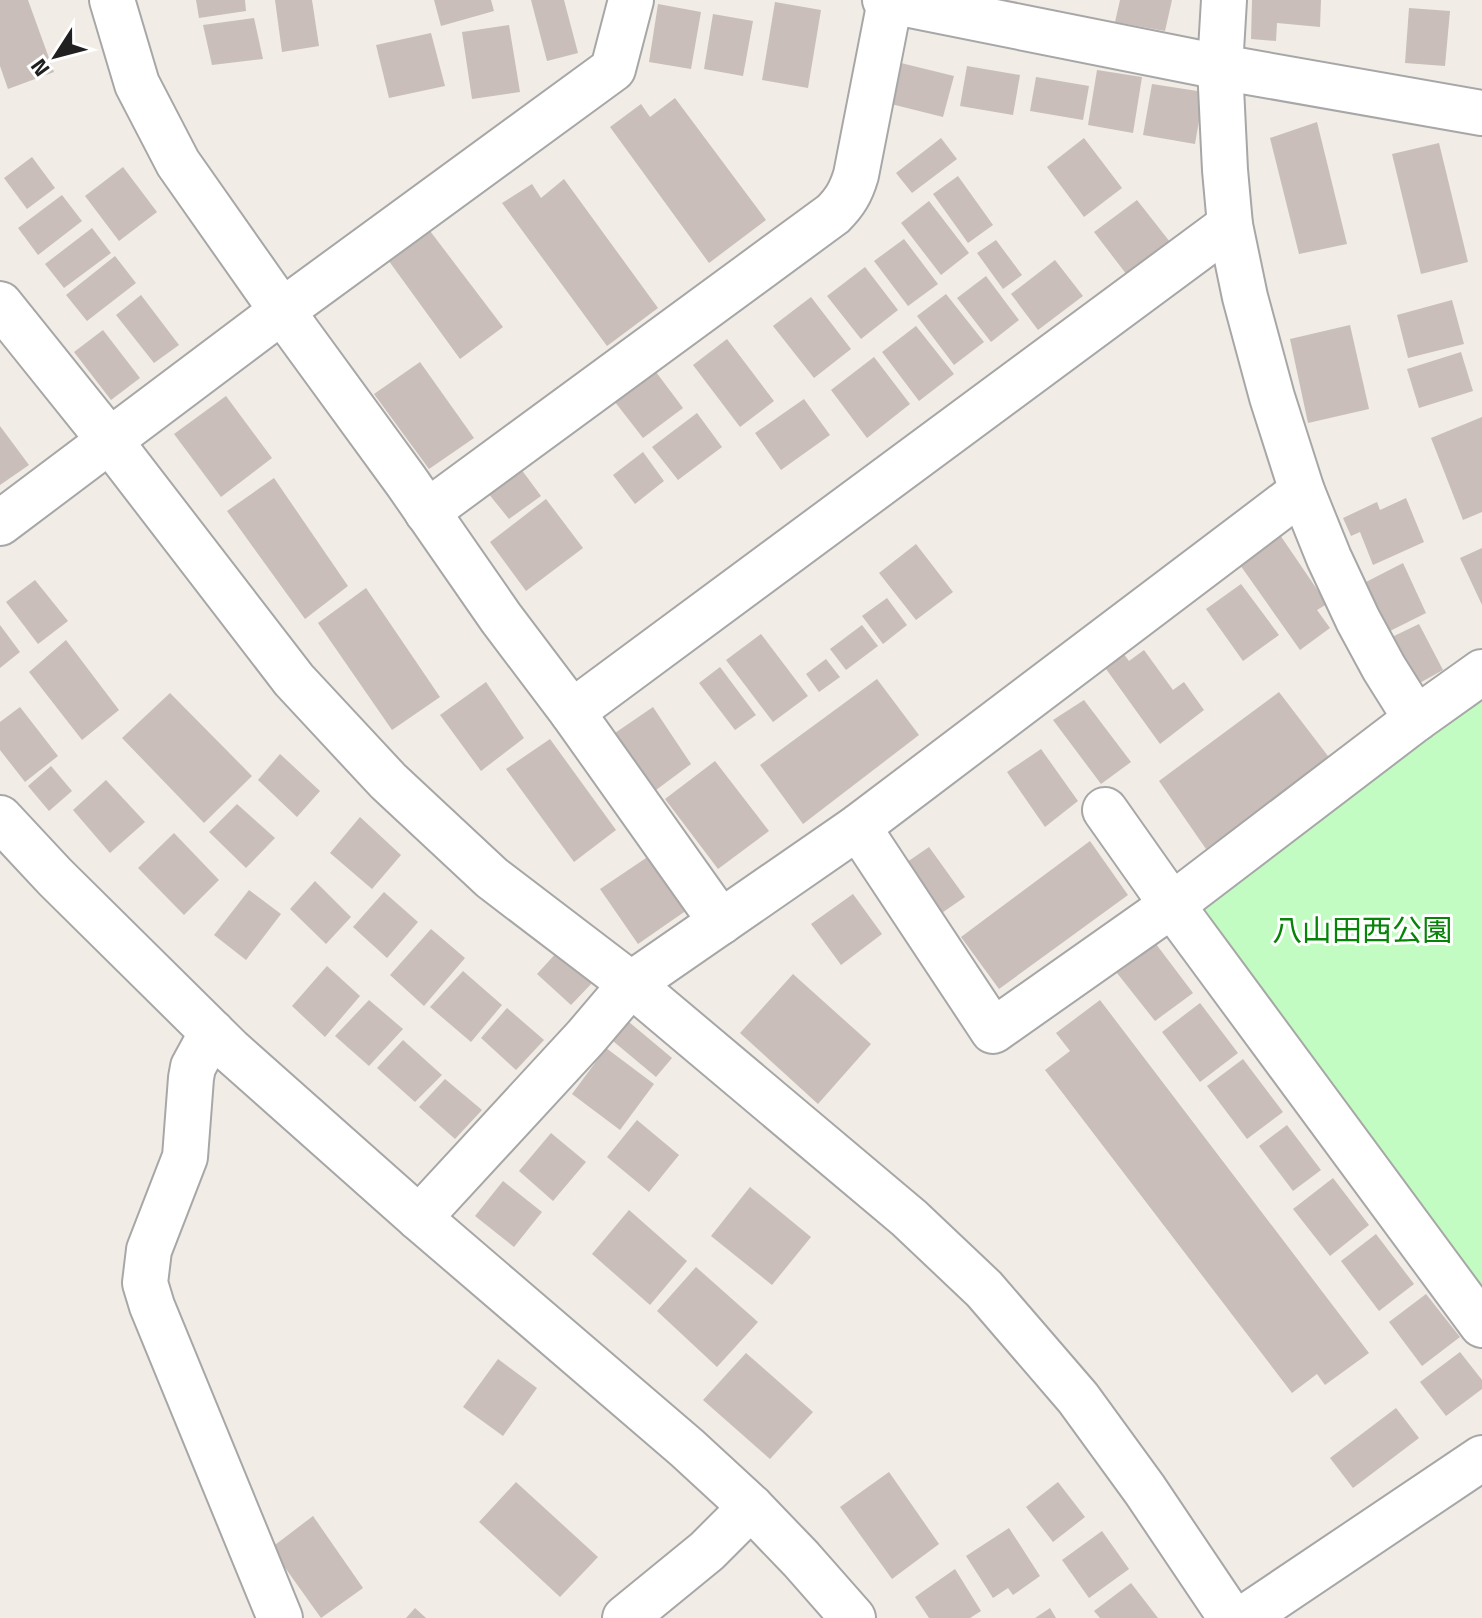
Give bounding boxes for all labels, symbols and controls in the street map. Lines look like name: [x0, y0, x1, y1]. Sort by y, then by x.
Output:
north arrow: [16, 16, 96, 96]
text: N: [22, 52, 58, 84]
park label: 八山田西公園: [1272, 907, 1452, 953]

